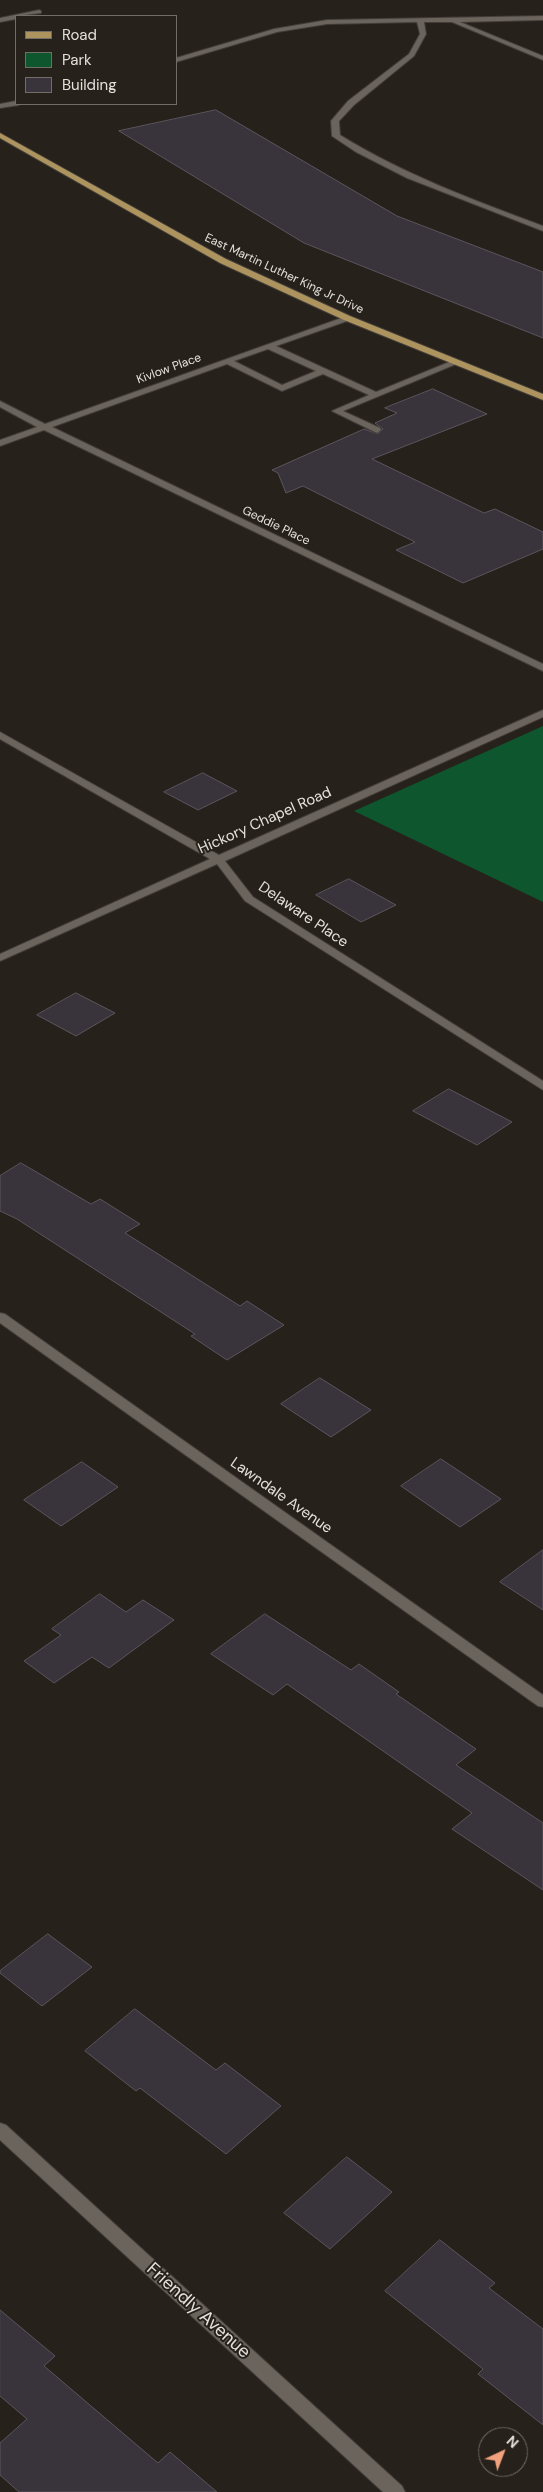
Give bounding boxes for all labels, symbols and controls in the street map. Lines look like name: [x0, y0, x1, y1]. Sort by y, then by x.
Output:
legend: [15, 15, 178, 105]
text: Road: [62, 25, 97, 45]
text: Park: [62, 50, 92, 70]
text: Building: [62, 75, 117, 95]
street label: East Martin Luther King Jr Drive: [202, 231, 366, 317]
street label: Kivlow Place: [135, 351, 203, 387]
street label: Geddie Place: [240, 503, 312, 549]
street label: Hickory Chapel Road: [196, 784, 334, 858]
street label: Delaware Place: [255, 878, 351, 952]
street label: Lawndale Avenue: [227, 1454, 335, 1538]
street label: Friendly Avenue: [142, 2259, 254, 2363]
north arrow: [478, 2427, 528, 2477]
text: N: [503, 2432, 522, 2452]

